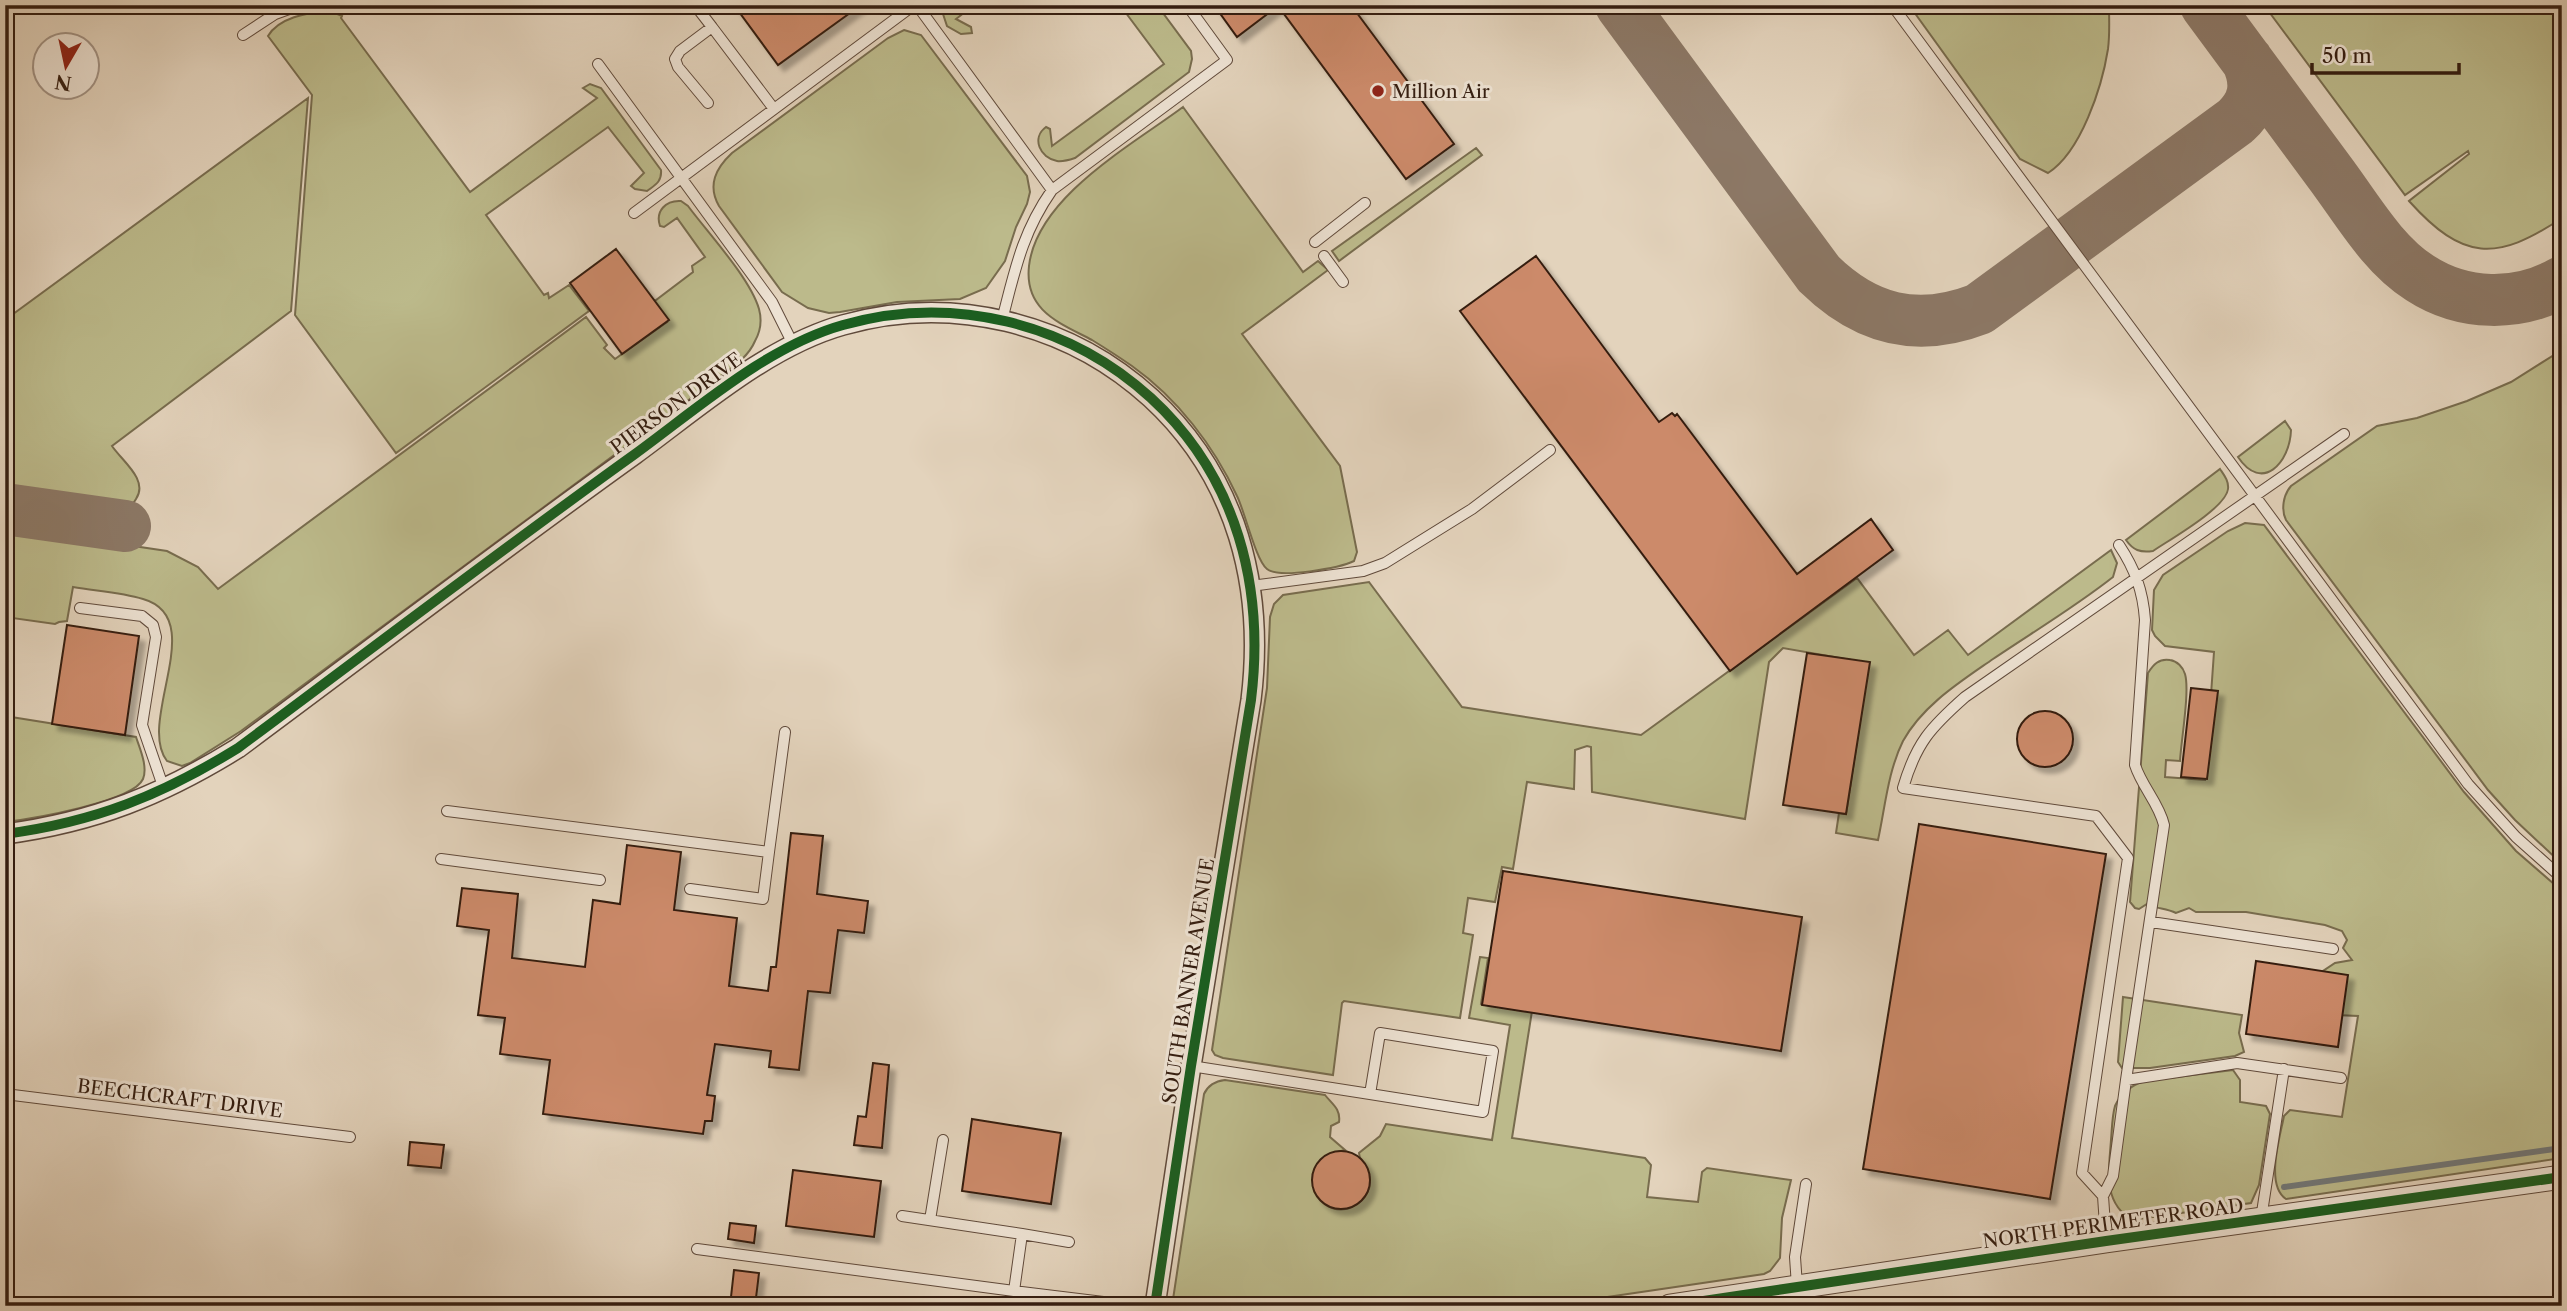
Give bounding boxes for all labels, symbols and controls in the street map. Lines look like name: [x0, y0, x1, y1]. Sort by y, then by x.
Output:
north arrow: [32, 32, 102, 102]
scale bar: [2312, 32, 2458, 76]
text: 50 m: [2322, 43, 2372, 68]
text: N: [53, 70, 73, 95]
place label: Million Air: [1392, 80, 1490, 103]
marker: Million Air: [1370, 83, 1386, 99]
street label: PIERSON DRIVE: [606, 348, 747, 459]
street label: SOUTH BANNER AVENUE: [1158, 856, 1219, 1106]
street label: BEECHCRAFT DRIVE: [76, 1074, 284, 1123]
street label: NORTH PERIMETER ROAD: [1981, 1194, 2245, 1253]

